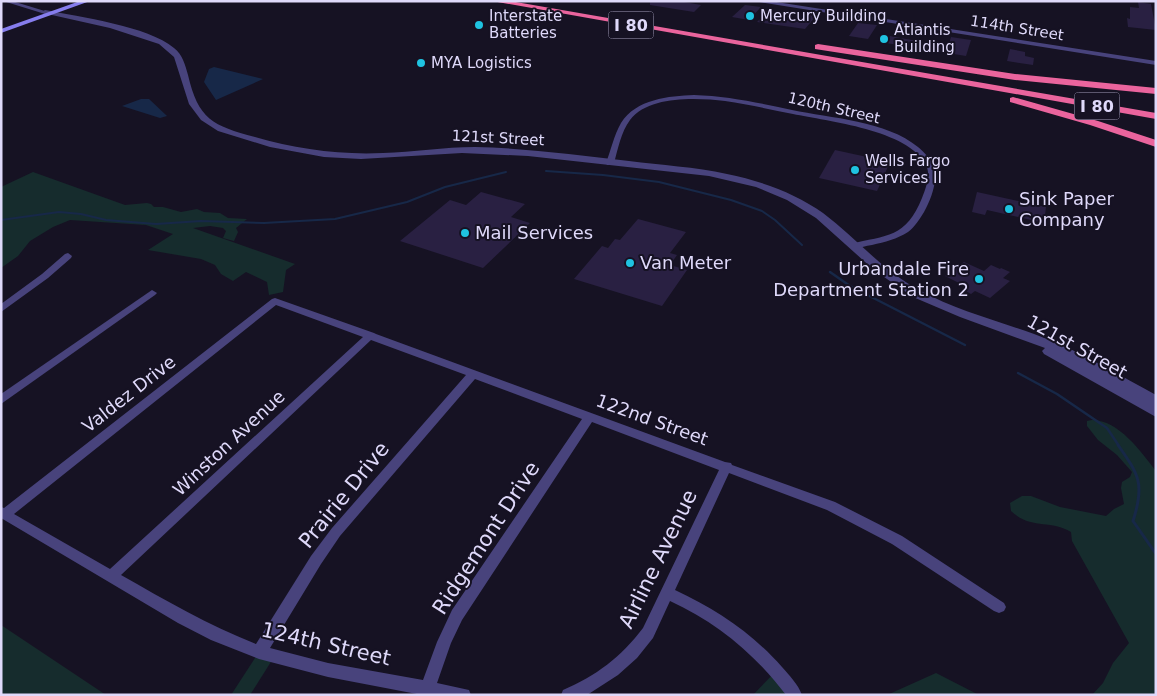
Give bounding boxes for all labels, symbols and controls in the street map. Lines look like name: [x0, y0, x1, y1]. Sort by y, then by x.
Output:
place label: Interstate Batteries: [489, 7, 562, 42]
place label: Mercury Building: [760, 7, 886, 25]
marker: Mercury Building: [744, 10, 756, 22]
road number: I 80: [608, 12, 654, 38]
street label: 114th Street: [969, 12, 1065, 44]
marker: Interstate Batteries: [473, 19, 485, 31]
place label: Atlantis Building: [894, 21, 955, 56]
marker: Atlantis Building: [878, 33, 890, 45]
place label: MYA Logistics: [431, 54, 532, 72]
marker: MYA Logistics: [415, 57, 427, 69]
street label: 120th Street: [786, 89, 882, 127]
road number: I 80: [1074, 92, 1120, 120]
street label: 121st Street: [451, 127, 545, 149]
place label: Wells Fargo Services II: [865, 152, 950, 187]
marker: Wells Fargo Services II: [849, 164, 861, 176]
place label: Sink Paper Company: [1019, 188, 1115, 230]
marker: Sink Paper Company: [1003, 203, 1015, 215]
place label: Mail Services: [475, 222, 593, 243]
marker: Mail Services: [459, 227, 471, 239]
place label: Van Meter: [640, 252, 732, 273]
marker: Van Meter: [624, 257, 636, 269]
place label: Urbandale Fire Department Station 2: [773, 258, 969, 300]
marker: Urbandale Fire Department Station 2: [973, 273, 985, 285]
street label: 121st Street: [1024, 310, 1131, 383]
street label: Valdez Drive: [78, 351, 180, 437]
street label: Winston Avenue: [168, 385, 289, 500]
street label: 122nd Street: [593, 390, 711, 450]
street label: Prairie Drive: [294, 437, 394, 553]
street label: Ridgemont Drive: [428, 457, 544, 619]
street label: Airline Avenue: [614, 486, 702, 632]
street label: 124th Street: [259, 617, 393, 671]

